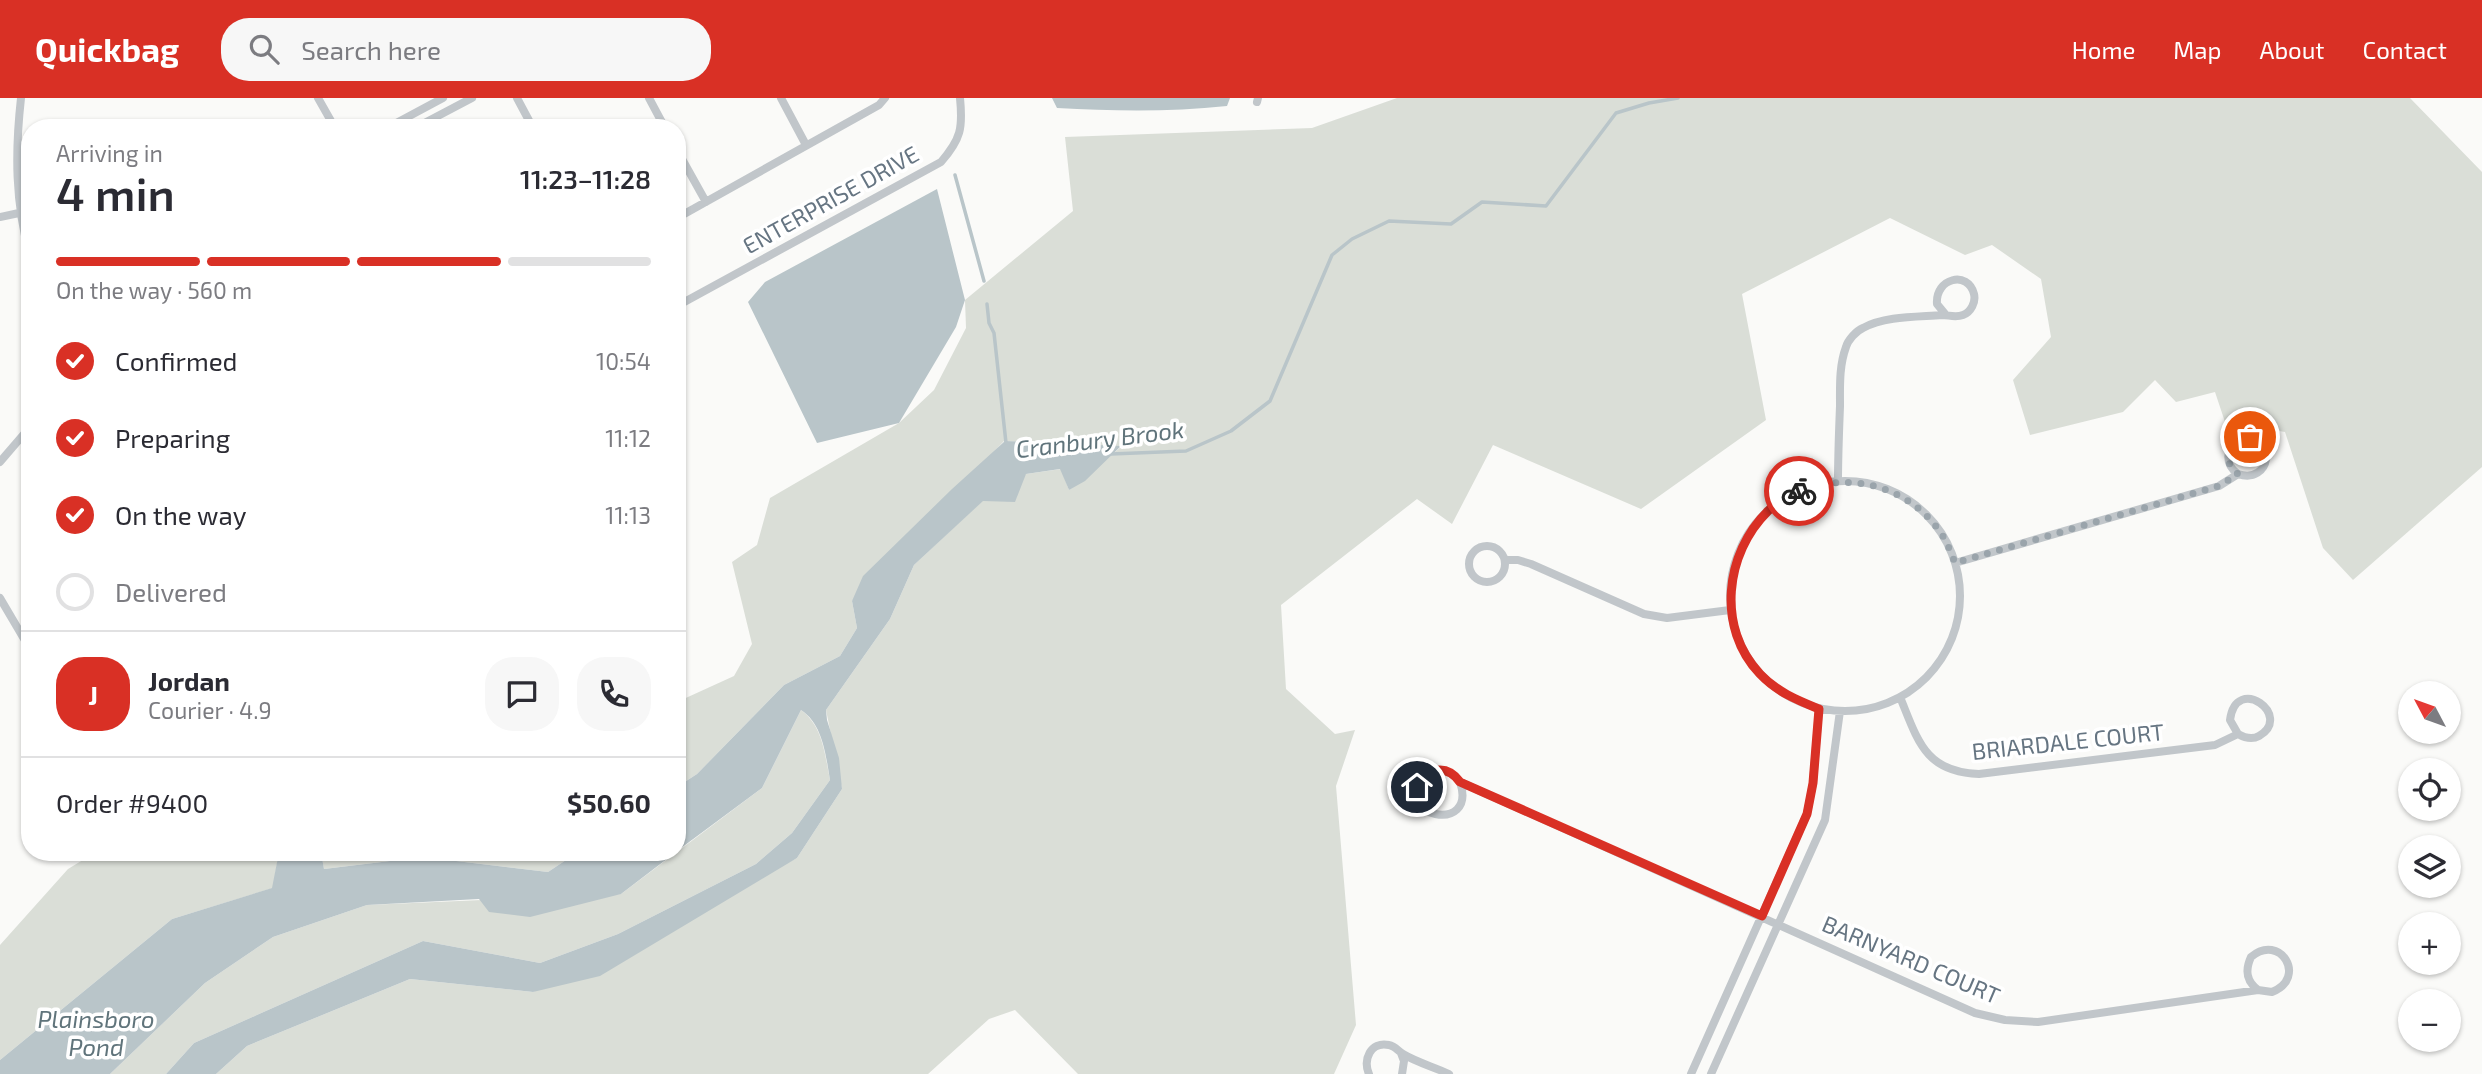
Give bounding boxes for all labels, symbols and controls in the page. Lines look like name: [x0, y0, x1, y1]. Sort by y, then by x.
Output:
search box: [221, 18, 711, 81]
text: Quickbag: [35, 29, 179, 69]
icon: search: [245, 30, 283, 68]
text: Search here: [301, 34, 441, 65]
text: Home: [2072, 35, 2135, 64]
text: Map: [2173, 35, 2221, 64]
text: About: [2259, 35, 2325, 64]
text: Contact: [2363, 35, 2447, 64]
text: Arriving in: [56, 139, 163, 167]
street label: ENTERPRISE DRIVE: [738, 139, 923, 259]
text: 11:23–11:28: [520, 163, 651, 194]
text: 4 min: [56, 165, 175, 220]
text: On the way · 560 m: [56, 276, 252, 304]
icon: check: [56, 342, 94, 380]
text: Confirmed: [115, 345, 238, 376]
text: 10:54: [596, 347, 651, 375]
pin: [2220, 407, 2280, 467]
water label: Cranbury Brook: [1014, 414, 1186, 463]
icon: bag: [2231, 418, 2269, 456]
icon: check: [56, 419, 94, 457]
text: Preparing: [115, 422, 230, 453]
text: 11:12: [605, 424, 651, 452]
courier: [1764, 456, 1834, 526]
icon: bike: [1780, 472, 1818, 510]
icon: check: [56, 496, 94, 534]
text: On the way: [115, 499, 246, 530]
text: 11:13: [605, 501, 651, 529]
text: Delivered: [115, 576, 227, 607]
button: chat: [485, 657, 559, 731]
button: phone: [577, 657, 651, 731]
text: Jordan: [148, 665, 230, 696]
text: J: [88, 679, 98, 710]
north arrow: [2398, 681, 2460, 744]
map controls: [2398, 681, 2461, 1052]
text: Courier · 4.9: [148, 696, 272, 724]
street label: BRIARDALE COURT: [1970, 717, 2165, 765]
pin: [1387, 757, 1447, 817]
button: locate: [2398, 758, 2461, 821]
icon: home: [1398, 768, 1436, 806]
text: Order #9400: [56, 787, 208, 818]
text: $50.60: [567, 787, 651, 818]
button: layers: [2398, 835, 2461, 898]
street label: BARNYARD COURT: [1818, 909, 2005, 1009]
button: +: [2398, 912, 2461, 975]
button: −: [2398, 989, 2461, 1052]
water label: Plainsboro Pond: [38, 1004, 154, 1061]

